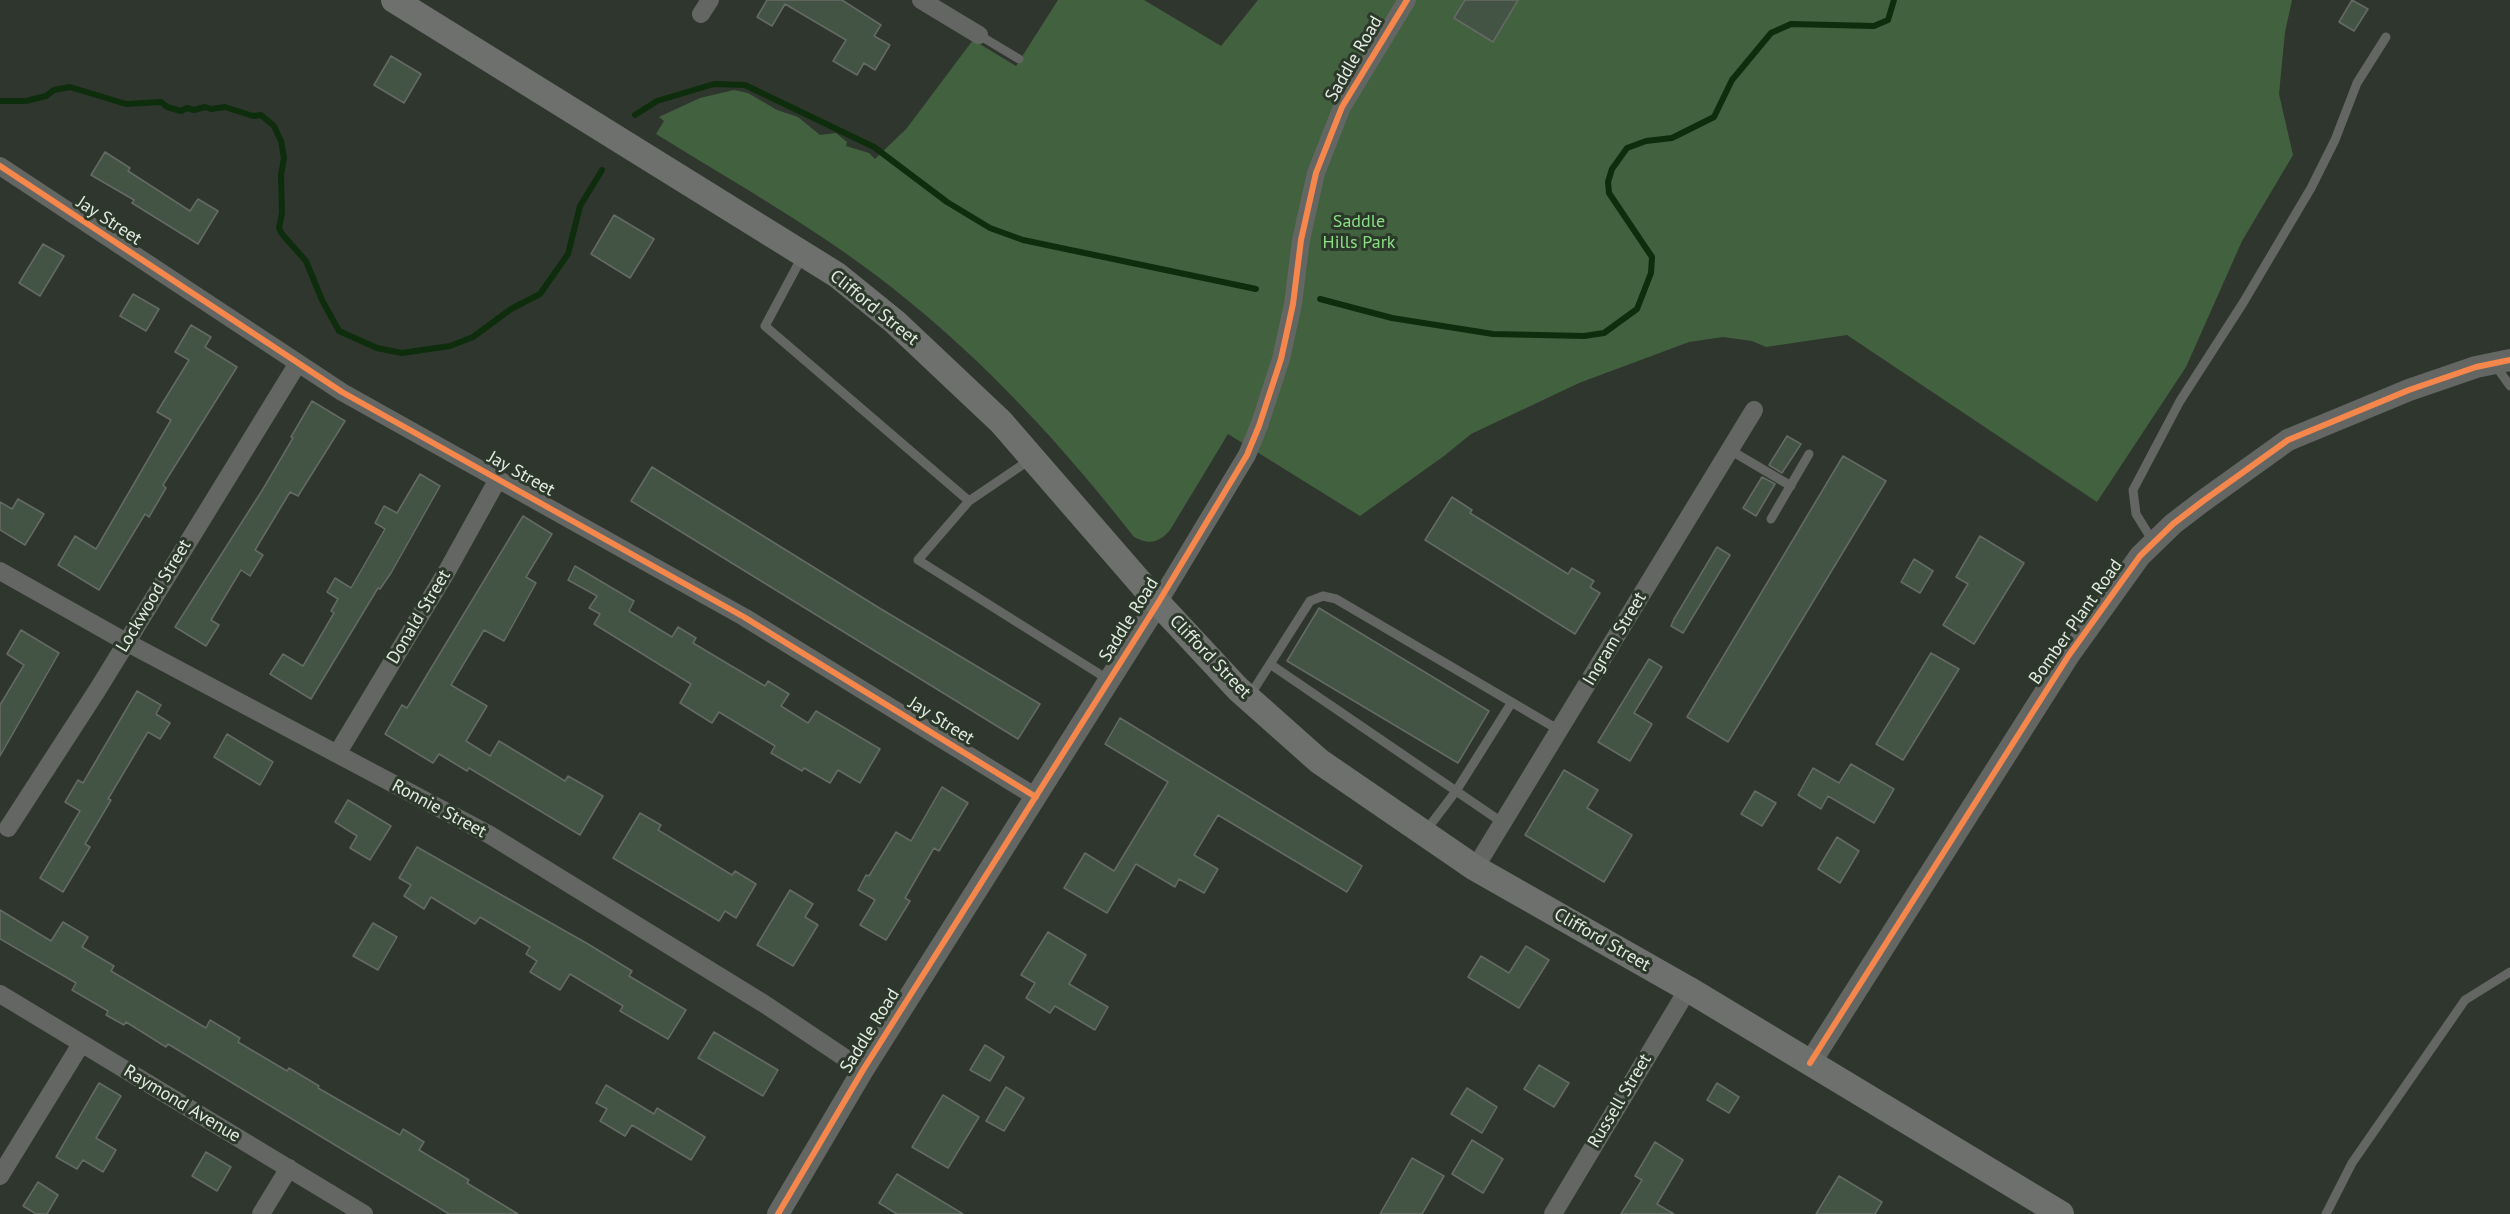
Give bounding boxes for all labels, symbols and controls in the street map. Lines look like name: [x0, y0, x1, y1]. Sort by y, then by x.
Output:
street label: Saddle Road: [1321, 12, 1387, 106]
street label: Jay Street: [72, 192, 146, 250]
park label: Saddle Hills Park: [1323, 211, 1395, 254]
street label: Clifford Street: [825, 266, 923, 350]
street label: Jay Street: [484, 447, 558, 501]
street label: Lockwood Street: [112, 536, 196, 656]
street label: Bomber Plant Road: [2025, 555, 2127, 689]
street label: Donald Street: [382, 566, 456, 668]
street label: Saddle Road: [1095, 574, 1163, 666]
street label: Ingram Street: [1579, 588, 1651, 690]
street label: Clifford Street: [1165, 611, 1255, 703]
street label: Jay Street: [904, 692, 978, 750]
street label: Ronnie Street: [388, 775, 490, 843]
street label: Clifford Street: [1550, 904, 1654, 976]
street label: Saddle Road: [836, 985, 904, 1077]
street label: Russell Street: [1583, 1050, 1657, 1152]
street label: Raymond Avenue: [120, 1061, 244, 1147]

